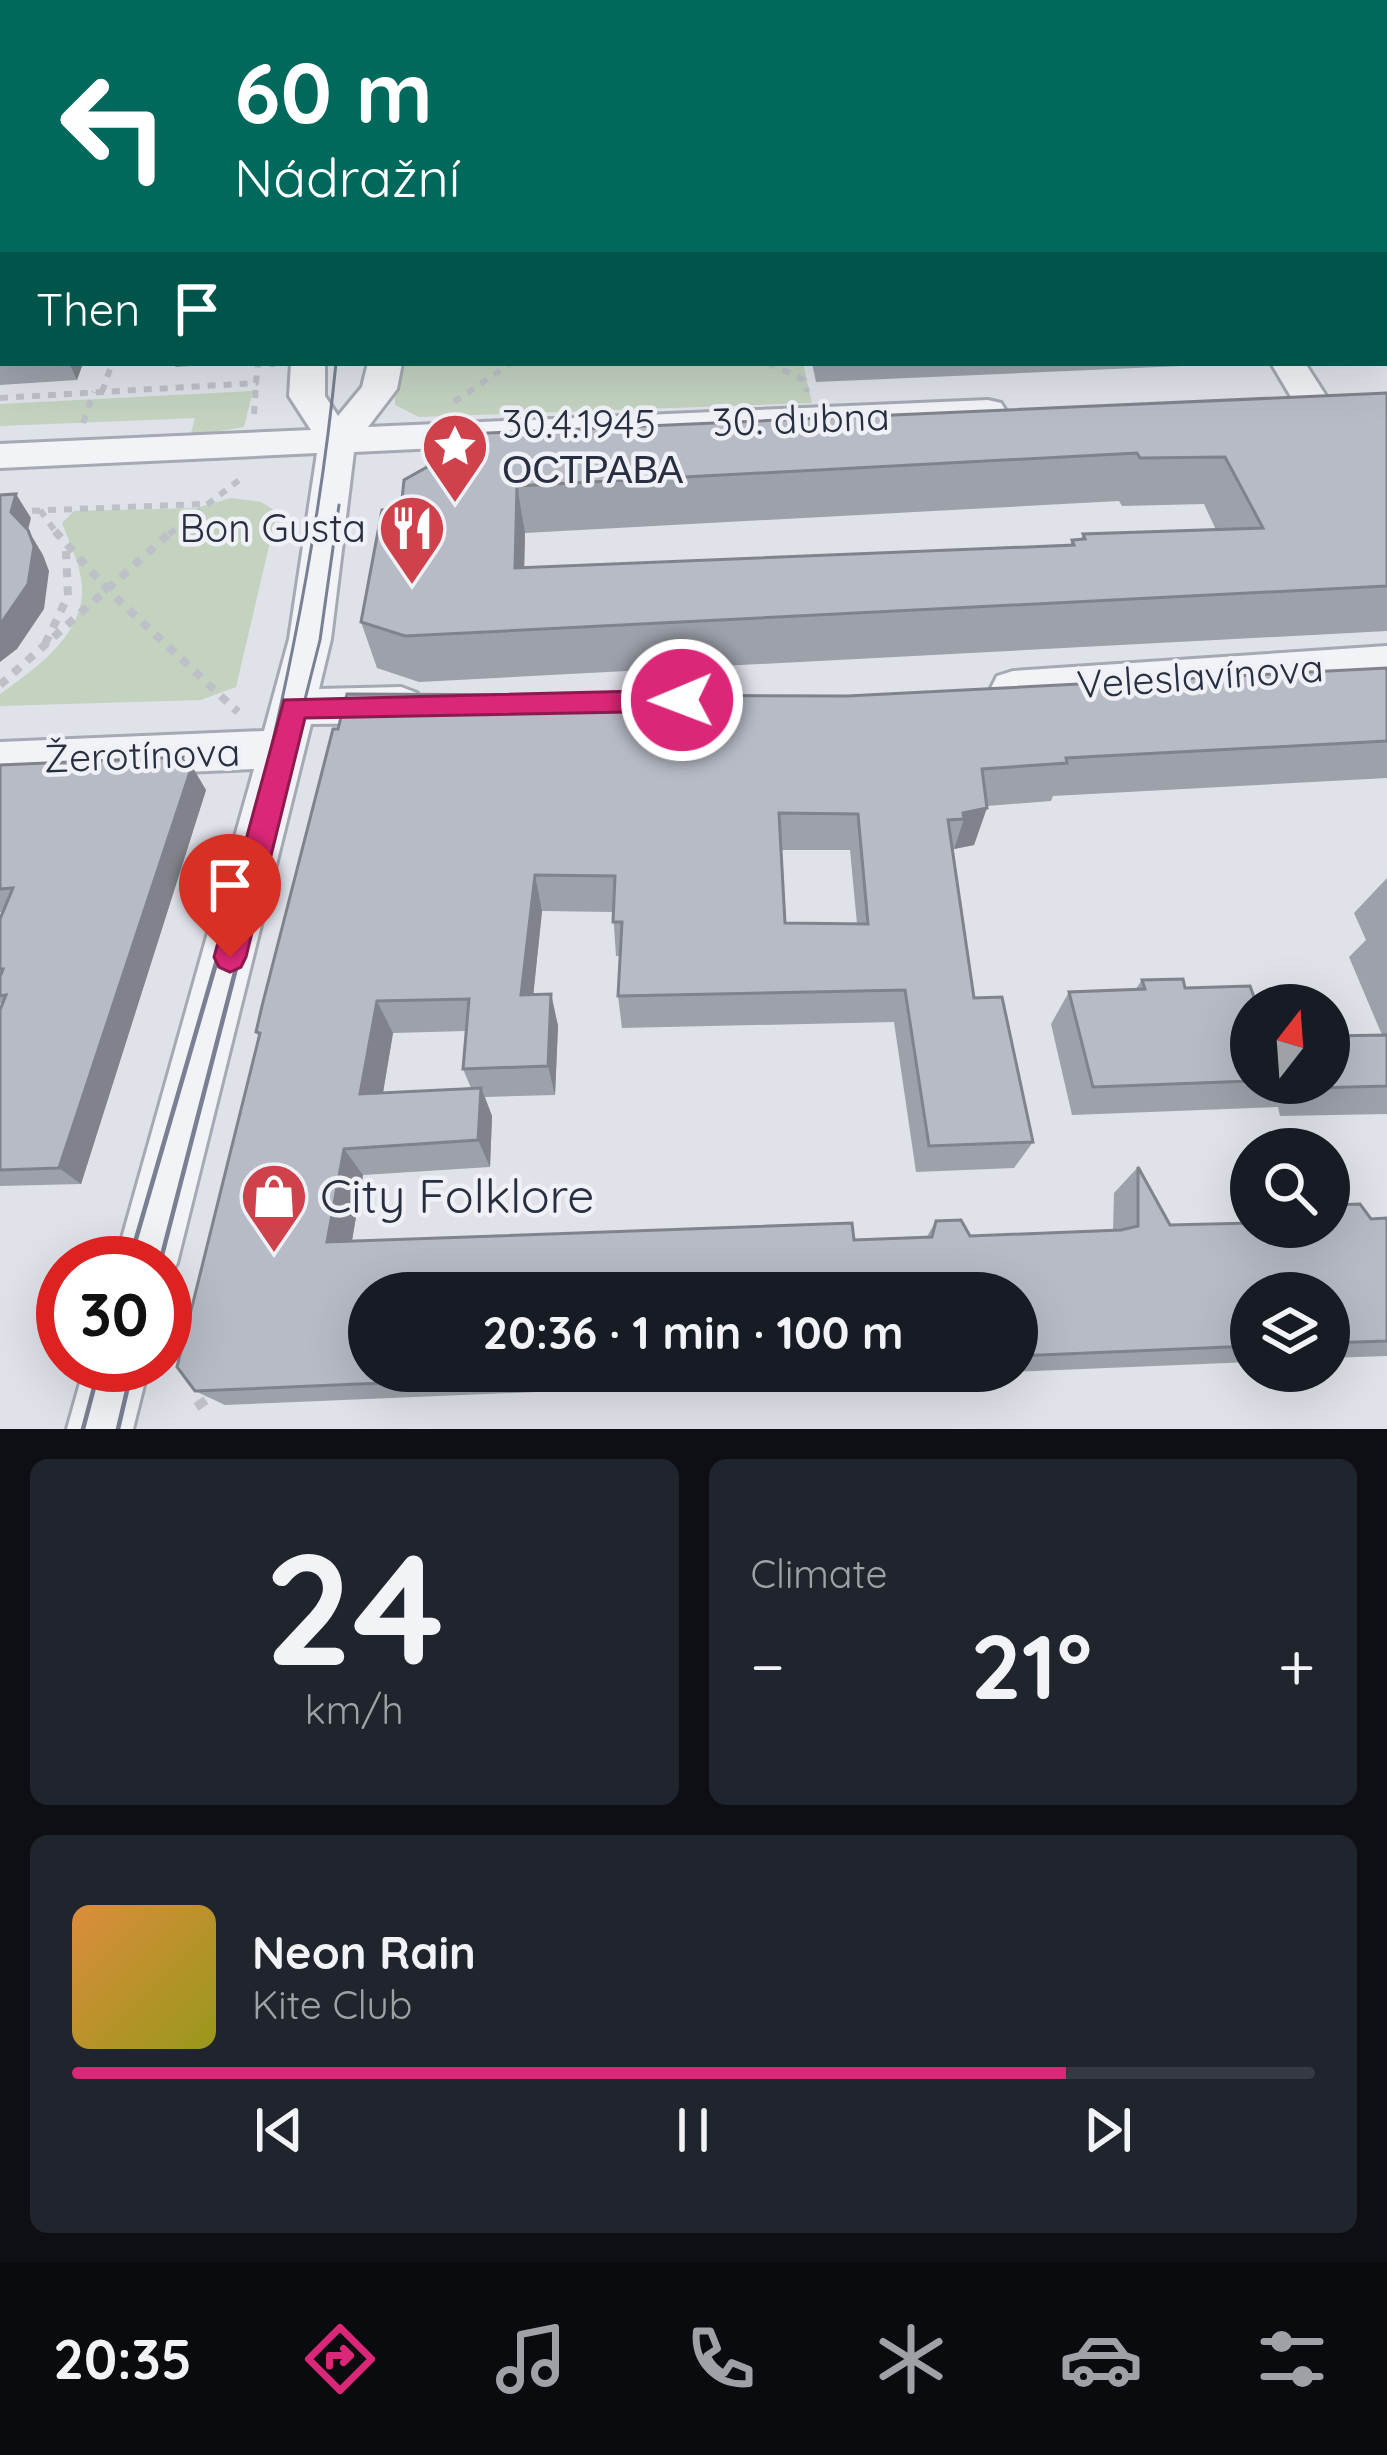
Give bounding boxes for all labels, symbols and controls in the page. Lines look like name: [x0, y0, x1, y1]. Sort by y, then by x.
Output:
text: 60 m: [234, 39, 433, 144]
icon: left: [36, 48, 192, 204]
text: Nádražní: [234, 143, 460, 211]
icon: arrive: [164, 276, 230, 342]
text: Then: [36, 281, 140, 337]
street label: 30. dubna: [711, 391, 891, 446]
place label: 30.4.1945 ОСТРАВА: [502, 399, 683, 493]
place icon: 30.4.1945 ОСТРАВА: [420, 411, 490, 505]
restaurant icon: Bon Gusta: [377, 493, 447, 587]
place label: Bon Gusta: [179, 503, 366, 552]
position arrow: [619, 637, 745, 763]
street label: Veleslavínova: [1075, 642, 1325, 709]
street label: Žerotínova: [43, 727, 241, 782]
pin: [179, 834, 281, 957]
icon: arrive: [197, 852, 263, 918]
north arrow: [1230, 984, 1350, 1104]
map controls: [1230, 984, 1350, 1392]
button: search: [1230, 1128, 1350, 1248]
shop icon: City Folklore: [239, 1161, 309, 1255]
place label: City Folklore: [320, 1165, 594, 1225]
speed limit sign: 30: [36, 1236, 192, 1392]
button: layers: [1230, 1272, 1350, 1392]
text: 20:36 · 1 min · 100 m: [483, 1304, 903, 1360]
text: 24: [264, 1509, 445, 1704]
text: Climate: [751, 1549, 888, 1598]
text: 21°: [971, 1609, 1092, 1722]
text: −: [751, 1624, 785, 1707]
text: +: [1278, 1624, 1315, 1707]
text: km/h: [305, 1685, 404, 1734]
text: Neon Rain: [252, 1924, 476, 1980]
text: Kite Club: [252, 1980, 412, 2029]
icon: previous: [246, 2097, 312, 2163]
icon: pause: [660, 2097, 726, 2163]
icon: next: [1075, 2097, 1141, 2163]
icon: directions: [298, 2317, 382, 2401]
icon: music: [489, 2317, 573, 2401]
icon: phone: [679, 2317, 763, 2401]
icon: climate: [869, 2317, 953, 2401]
icon: car: [1059, 2317, 1143, 2401]
icon: filters: [1250, 2317, 1334, 2401]
text: 20:35: [53, 2325, 192, 2393]

